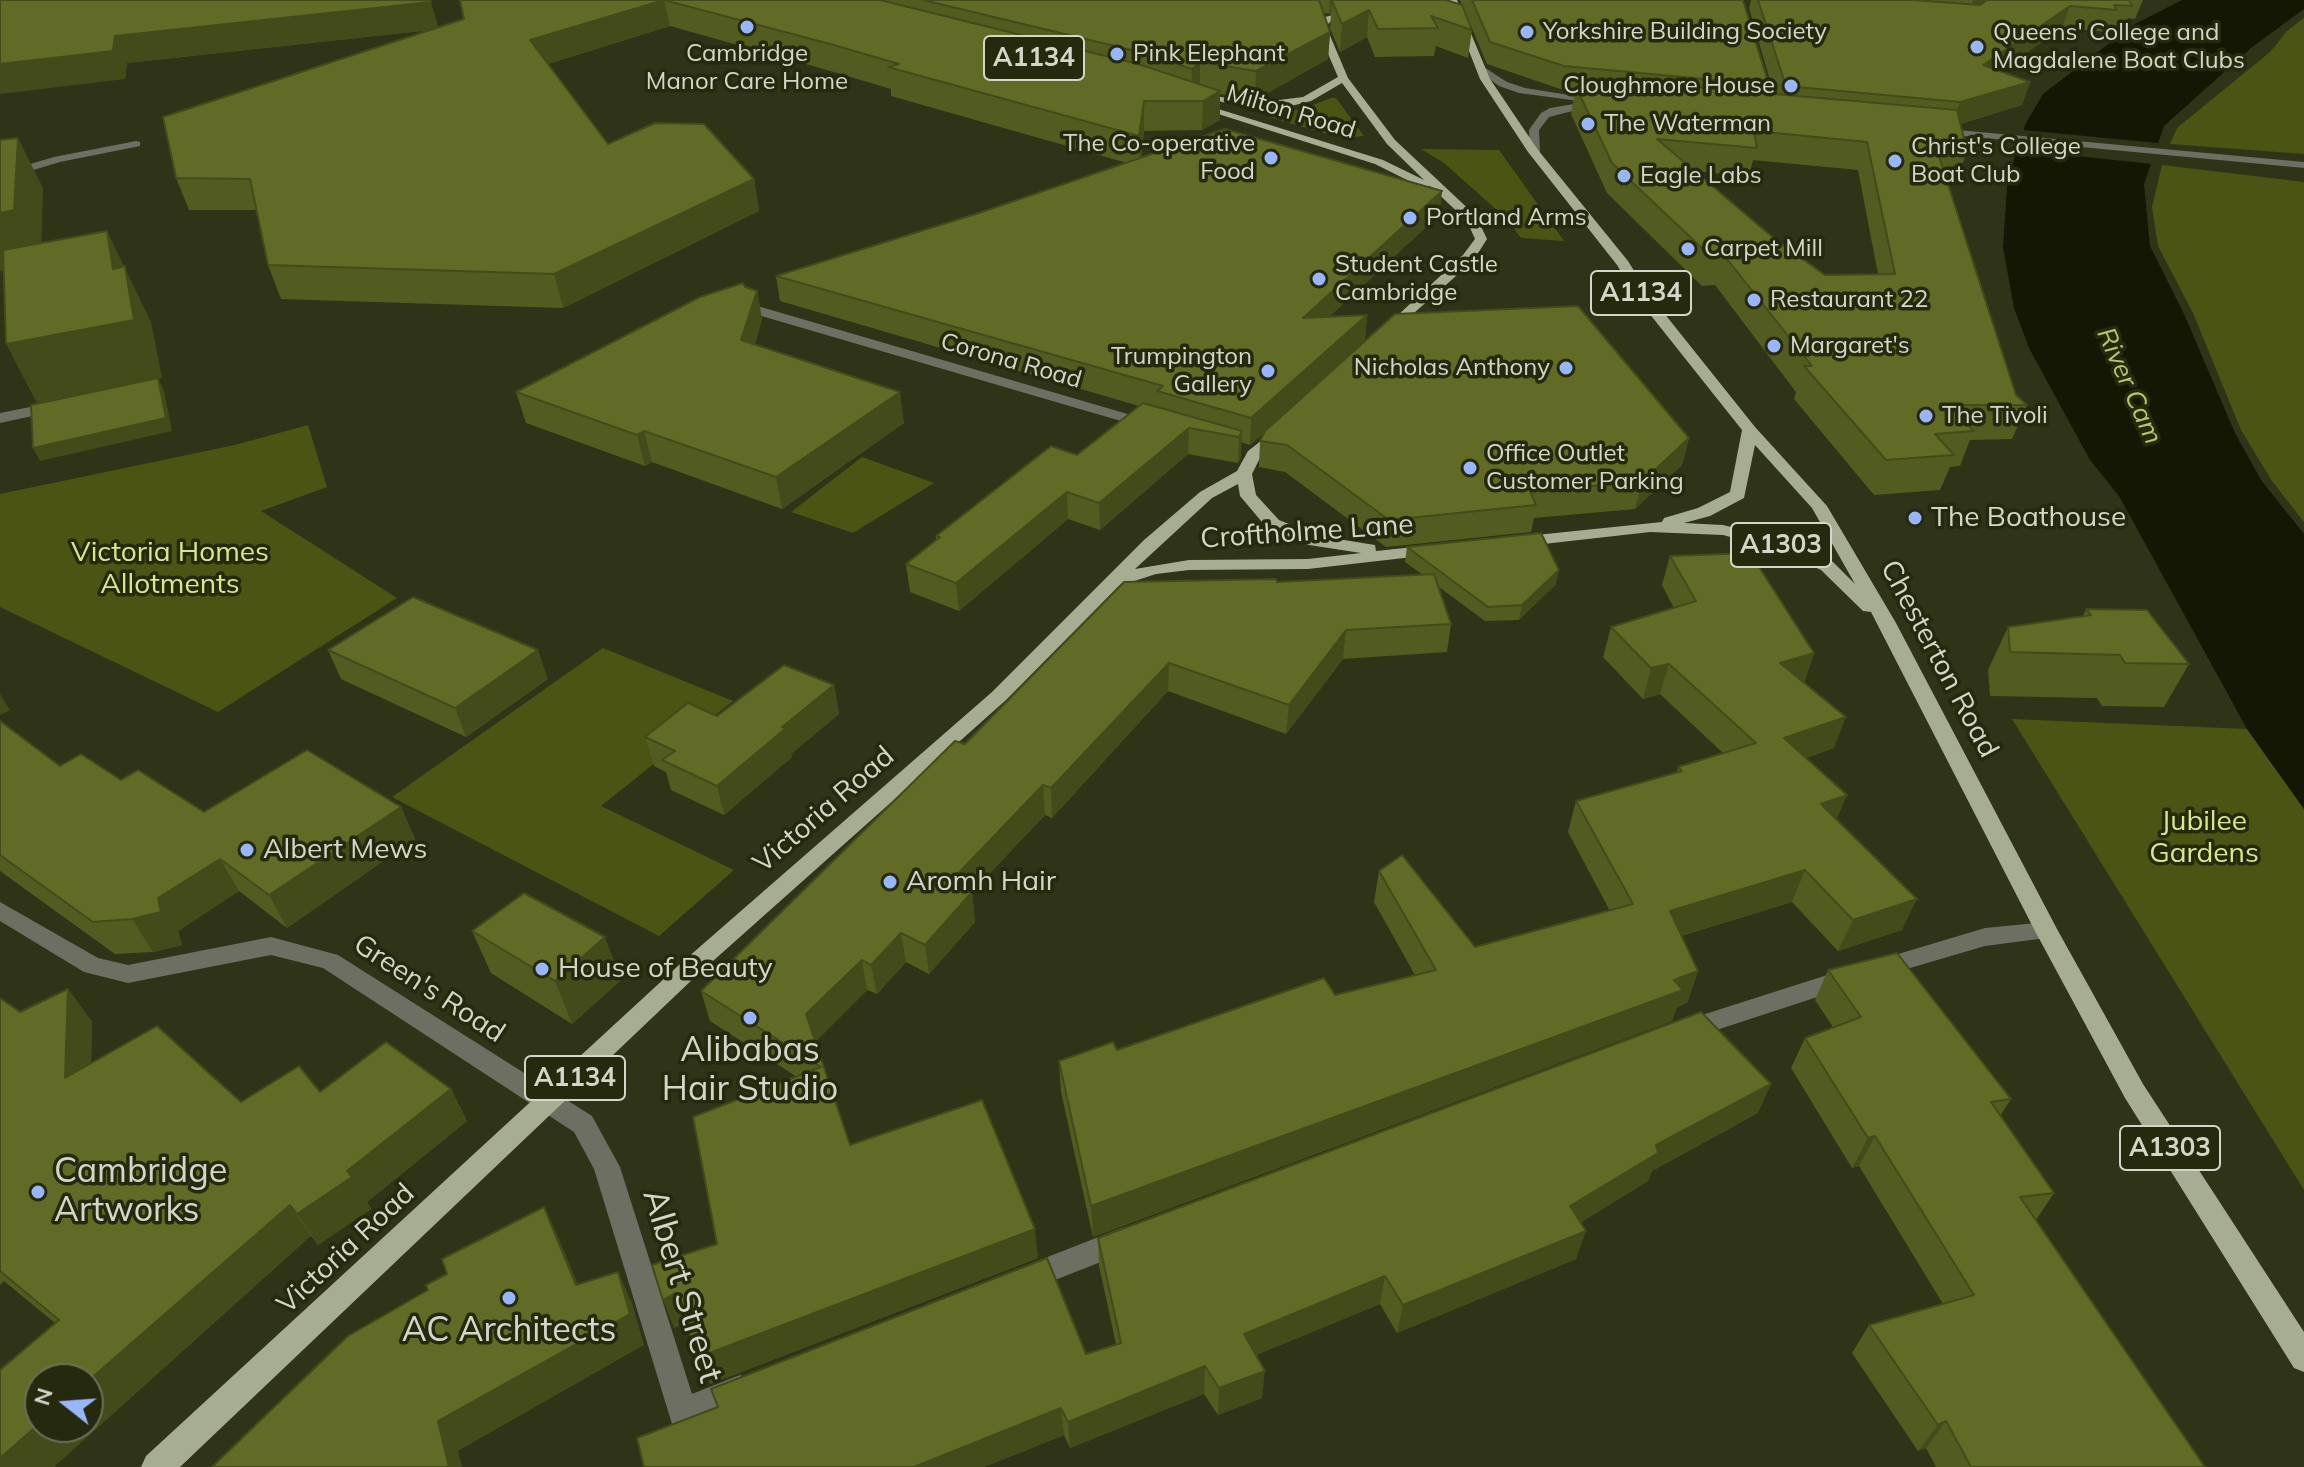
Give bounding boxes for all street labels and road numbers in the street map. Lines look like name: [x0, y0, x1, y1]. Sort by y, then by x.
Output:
road number: A1134: [984, 36, 1084, 80]
street label: Milton Road: [1223, 79, 1359, 145]
road number: A1134: [1591, 271, 1691, 315]
street label: Corona Road: [937, 327, 1085, 395]
street label: Croftholme Lane: [1199, 508, 1415, 556]
road number: A1303: [1731, 523, 1831, 567]
street label: Chesterton Road: [1873, 555, 2005, 763]
street label: Victoria Road: [747, 740, 901, 880]
street label: Green's Road: [347, 928, 511, 1050]
road number: A1134: [525, 1056, 625, 1100]
road number: A1303: [2120, 1126, 2220, 1170]
street label: Victoria Road: [270, 1177, 422, 1321]
street label: Albert Street: [633, 1184, 731, 1388]

